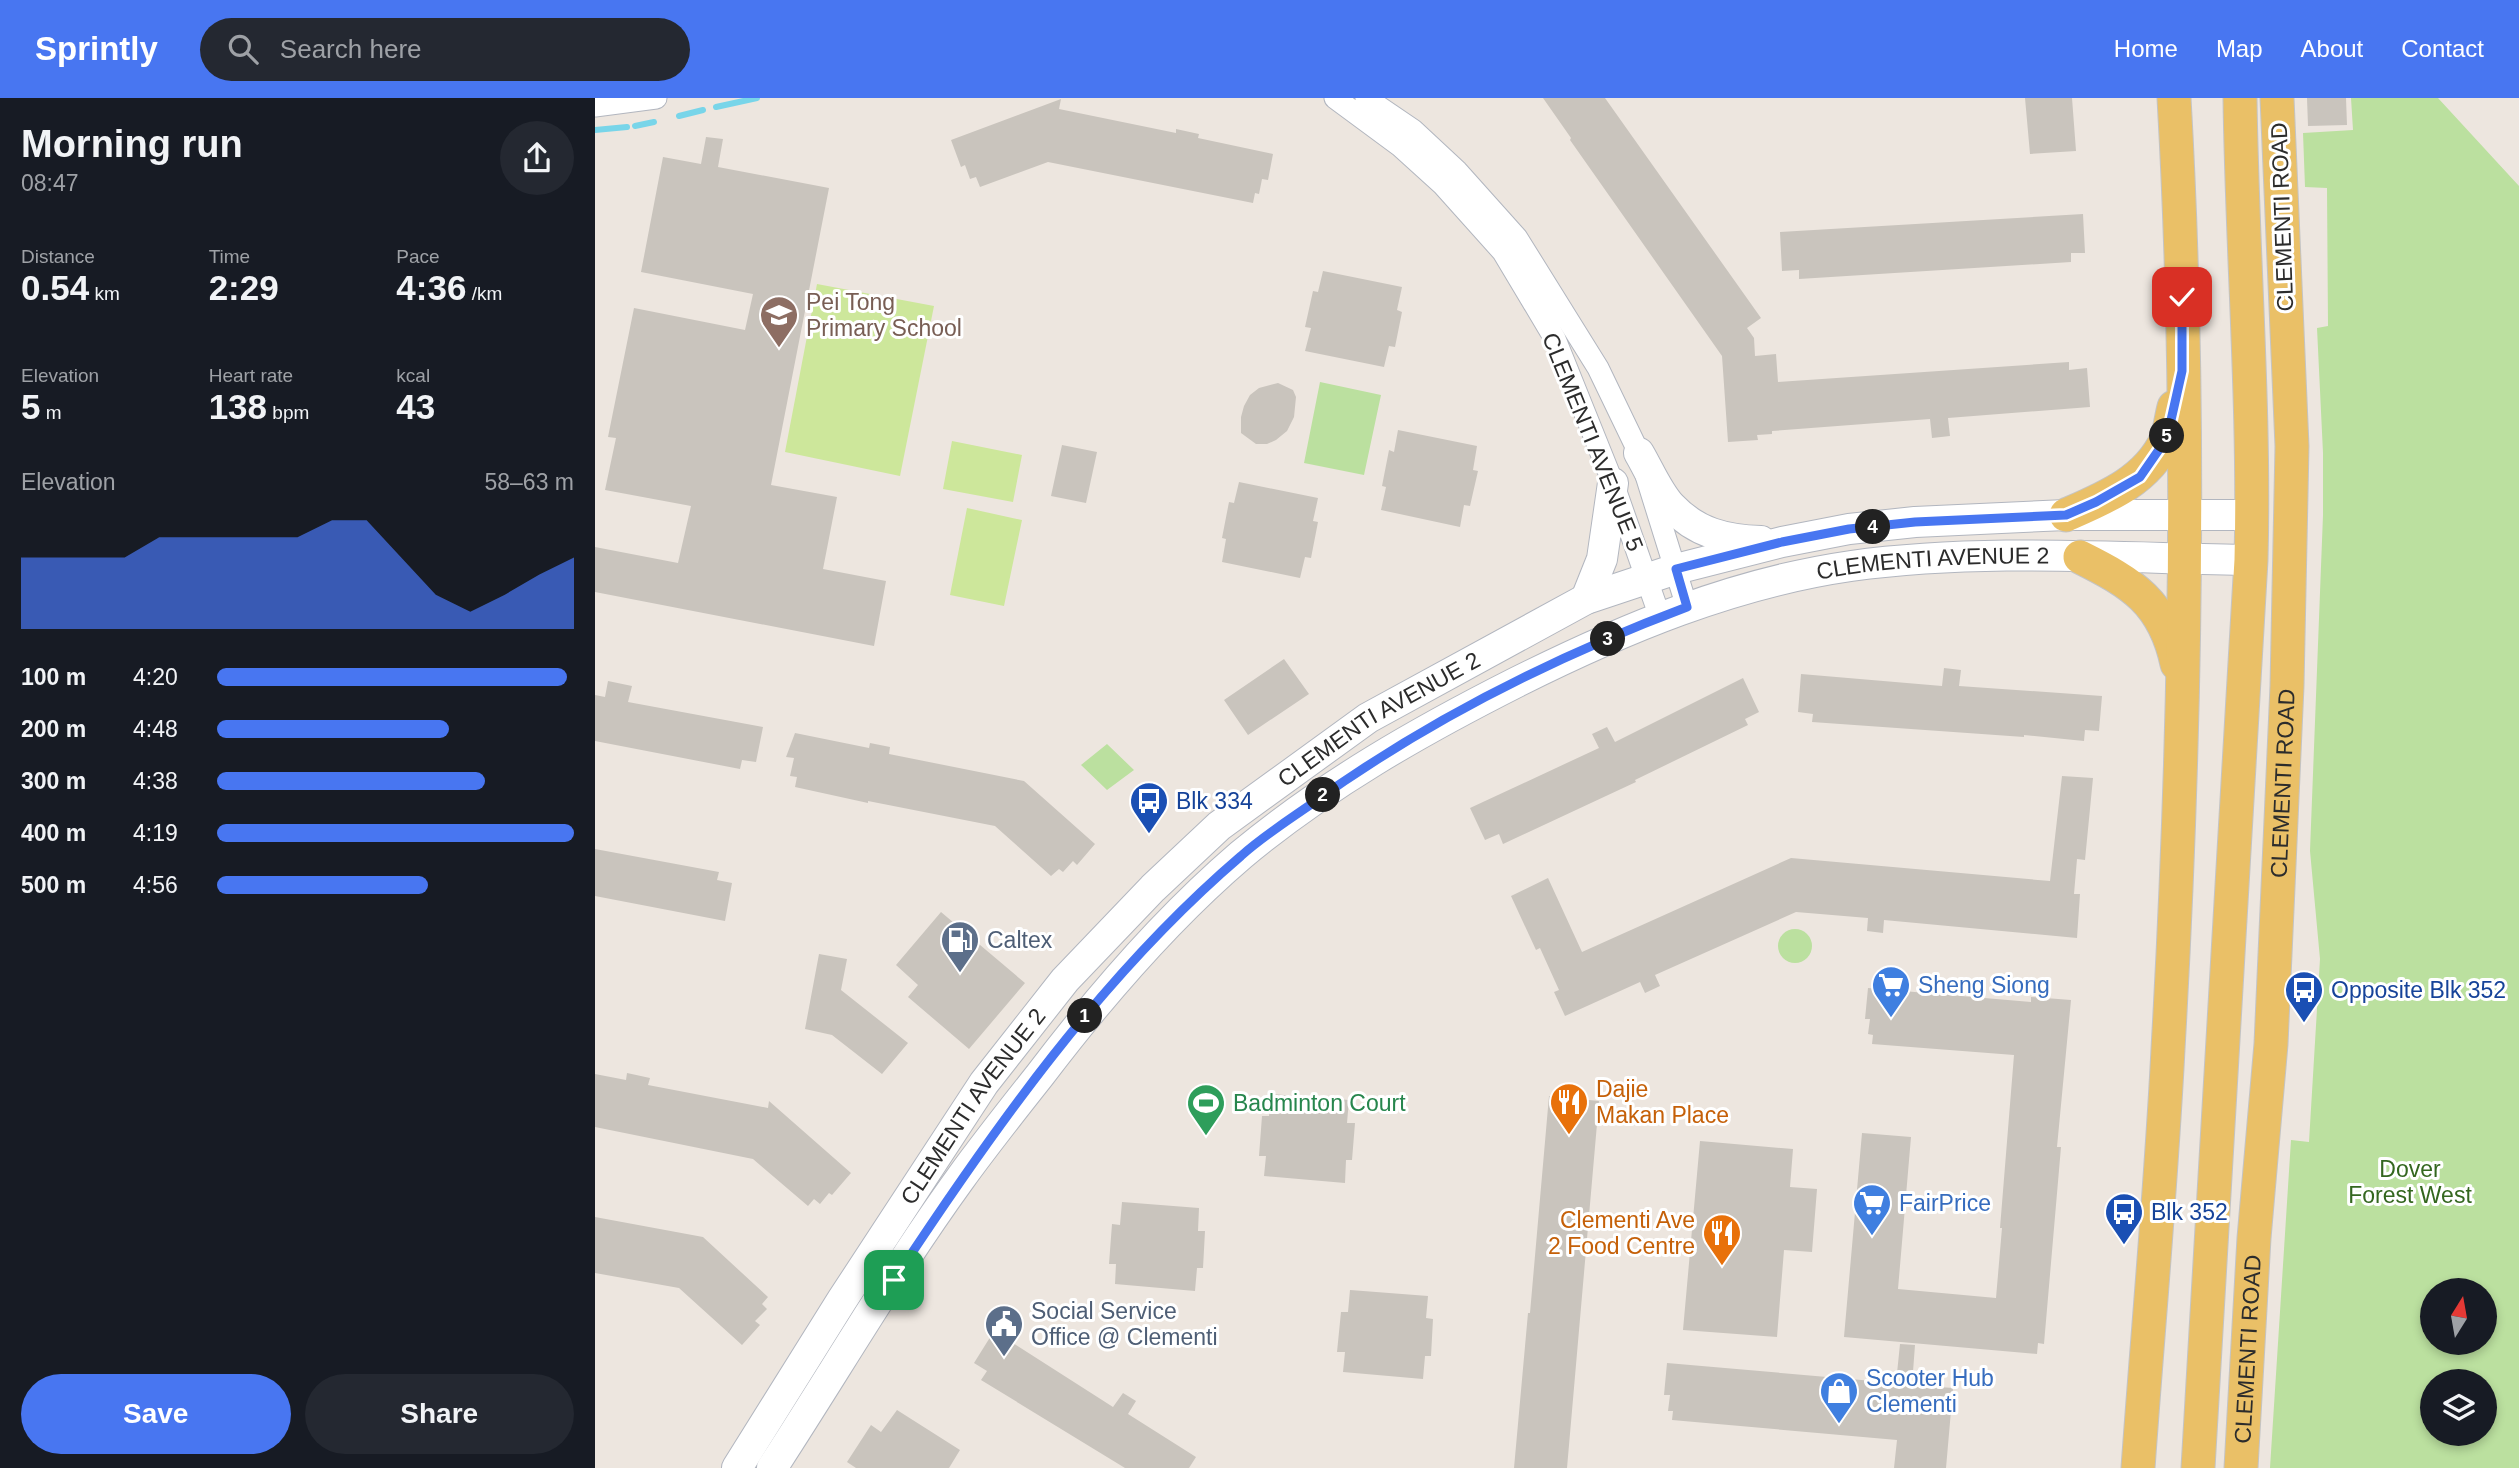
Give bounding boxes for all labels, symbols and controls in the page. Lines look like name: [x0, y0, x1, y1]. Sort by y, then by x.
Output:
search box: [200, 18, 690, 81]
text: Sprintly: [35, 30, 158, 67]
icon: search: [224, 30, 262, 68]
text: Search here: [280, 34, 422, 64]
text: Home: [2114, 35, 2178, 62]
text: Map: [2216, 35, 2263, 62]
text: About: [2301, 35, 2363, 62]
text: Contact: [2401, 35, 2484, 62]
button: share: [500, 121, 574, 195]
street label: CLEMENTI ROAD: [2266, 122, 2298, 312]
text: Morning run: [21, 123, 243, 165]
text: 08:47: [21, 170, 79, 196]
text: Distance: [21, 246, 95, 267]
text: Time: [209, 246, 250, 267]
text: Pace: [396, 246, 440, 267]
pin: [2152, 267, 2212, 327]
text: 0.54: [21, 268, 89, 307]
text: 2:29: [209, 268, 279, 307]
text: 4:36: [396, 268, 466, 307]
icon: check: [2163, 278, 2201, 316]
text: km: [89, 283, 120, 304]
text: /km: [466, 283, 502, 304]
place label: Pei Tong Primary School: [806, 289, 962, 341]
school or university icon: Pei Tong Primary School: [758, 294, 800, 349]
street label: CLEMENTI AVENUE 5: [1537, 329, 1649, 555]
text: Elevation: [21, 365, 99, 386]
text: Heart rate: [209, 365, 293, 386]
text: kcal: [396, 365, 430, 386]
text: 5: [21, 387, 40, 426]
text: 138: [209, 387, 267, 426]
text: 43: [396, 387, 435, 426]
text: m: [40, 402, 62, 423]
text: bpm: [267, 402, 309, 423]
pin: 5: [2149, 418, 2185, 454]
text: 5: [2161, 425, 2172, 446]
text: Elevation: [21, 469, 116, 495]
text: 58–63 m: [484, 469, 574, 495]
pin: 4: [1855, 510, 1891, 544]
text: 4: [1867, 516, 1878, 537]
street label: CLEMENTI AVENUE 2: [1814, 542, 2049, 585]
pin: 3: [1591, 622, 1625, 656]
text: 3: [1602, 628, 1613, 649]
street label: CLEMENTI AVENUE 2: [1273, 646, 1487, 794]
text: 100 m: [21, 664, 86, 690]
text: 4:20: [133, 664, 178, 690]
street label: CLEMENTI ROAD: [2265, 688, 2300, 878]
text: 200 m: [21, 716, 86, 742]
text: 4:48: [133, 716, 178, 742]
text: 300 m: [21, 768, 86, 794]
text: 4:38: [133, 768, 178, 794]
pin: 2: [1305, 778, 1341, 812]
bus stop icon: Blk 334: [1128, 780, 1170, 835]
place label: Blk 334: [1176, 788, 1253, 814]
text: 400 m: [21, 820, 86, 846]
text: 4:19: [133, 820, 178, 846]
text: 500 m: [21, 872, 86, 898]
text: 4:56: [133, 872, 178, 898]
fuel station icon: Caltex: [939, 919, 981, 974]
place label: Caltex: [987, 927, 1053, 953]
supermarket icon: Sheng Siong: [1870, 964, 1912, 1019]
bus stop icon: Opposite Blk 352: [2283, 969, 2325, 1024]
place label: Sheng Siong: [1918, 972, 2050, 998]
place label: Opposite Blk 352: [2331, 977, 2506, 1003]
pin: 1: [1067, 998, 1103, 1034]
street label: CLEMENTI AVENUE 2: [895, 1003, 1051, 1209]
text: 1: [1079, 1005, 1090, 1026]
place label: Dajie Makan Place: [1596, 1076, 1729, 1128]
restaurant icon: Dajie Makan Place: [1548, 1081, 1590, 1136]
sports icon: Badminton Court: [1185, 1082, 1227, 1137]
place label: Badminton Court: [1233, 1090, 1406, 1116]
park label: Dover Forest West: [2348, 1156, 2472, 1208]
supermarket icon: FairPrice: [1851, 1182, 1893, 1237]
place label: FairPrice: [1899, 1190, 1991, 1216]
bus stop icon: Blk 352: [2103, 1191, 2145, 1246]
place label: Blk 352: [2151, 1199, 2228, 1225]
place label: Clementi Ave 2 Food Centre: [1548, 1207, 1695, 1259]
restaurant icon: Clementi Ave 2 Food Centre: [1701, 1212, 1743, 1267]
pin: [864, 1250, 924, 1310]
street label: CLEMENTI ROAD: [2229, 1254, 2266, 1444]
icon: arrive: [875, 1261, 913, 1299]
north arrow: [2420, 1278, 2497, 1354]
map controls: [2420, 1278, 2497, 1446]
place label: Social Service Office @ Clementi: [1031, 1298, 1218, 1350]
public building icon: Social Service Office @ Clementi: [983, 1303, 1025, 1358]
place label: Scooter Hub Clementi: [1866, 1365, 1994, 1417]
button: layers: [2420, 1369, 2497, 1446]
shop icon: Scooter Hub Clementi: [1818, 1370, 1860, 1425]
button: Save: [21, 1374, 291, 1454]
button: Share: [305, 1374, 574, 1454]

